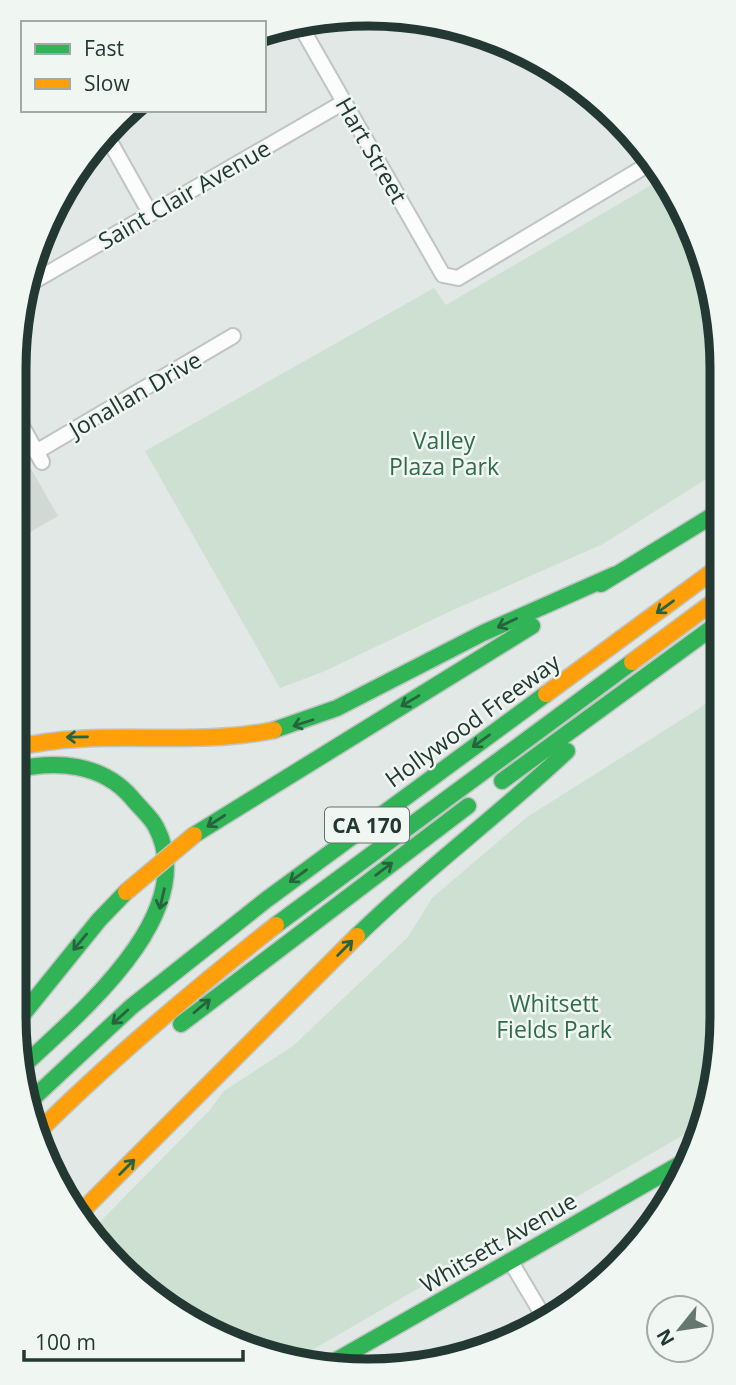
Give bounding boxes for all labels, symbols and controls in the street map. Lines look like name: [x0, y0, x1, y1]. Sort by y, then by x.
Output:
legend: [21, 21, 266, 112]
text: Fast: [84, 34, 124, 62]
text: Slow: [84, 69, 130, 97]
street label: Hart Street: [329, 91, 415, 209]
street label: Saint Clair Avenue: [92, 132, 276, 256]
street label: Jonallan Drive: [61, 343, 207, 446]
park label: Valley Plaza Park: [389, 424, 499, 482]
one-way arrow: [656, 600, 675, 614]
one-way arrow: [497, 616, 518, 630]
street label: Hollywood Freeway: [378, 645, 566, 794]
one-way arrow: [400, 694, 420, 708]
one-way arrow: [292, 717, 314, 730]
one-way arrow: [66, 730, 89, 744]
one-way arrow: [472, 734, 491, 748]
road number: CA 170: [325, 808, 409, 842]
one-way arrow: [207, 814, 227, 828]
one-way arrow: [374, 862, 393, 877]
one-way arrow: [289, 869, 308, 883]
one-way arrow: [155, 887, 168, 910]
one-way arrow: [73, 933, 89, 951]
one-way arrow: [336, 940, 353, 957]
park label: Whitsett Fields Park: [496, 987, 612, 1045]
one-way arrow: [193, 998, 211, 1014]
one-way arrow: [111, 1009, 129, 1025]
one-way arrow: [118, 1159, 135, 1176]
street label: Whitsett Avenue: [414, 1184, 582, 1300]
north arrow: [645, 1294, 715, 1364]
scale bar: [24, 1318, 243, 1362]
text: N: [650, 1324, 680, 1351]
text: 100 m: [35, 1328, 96, 1356]

